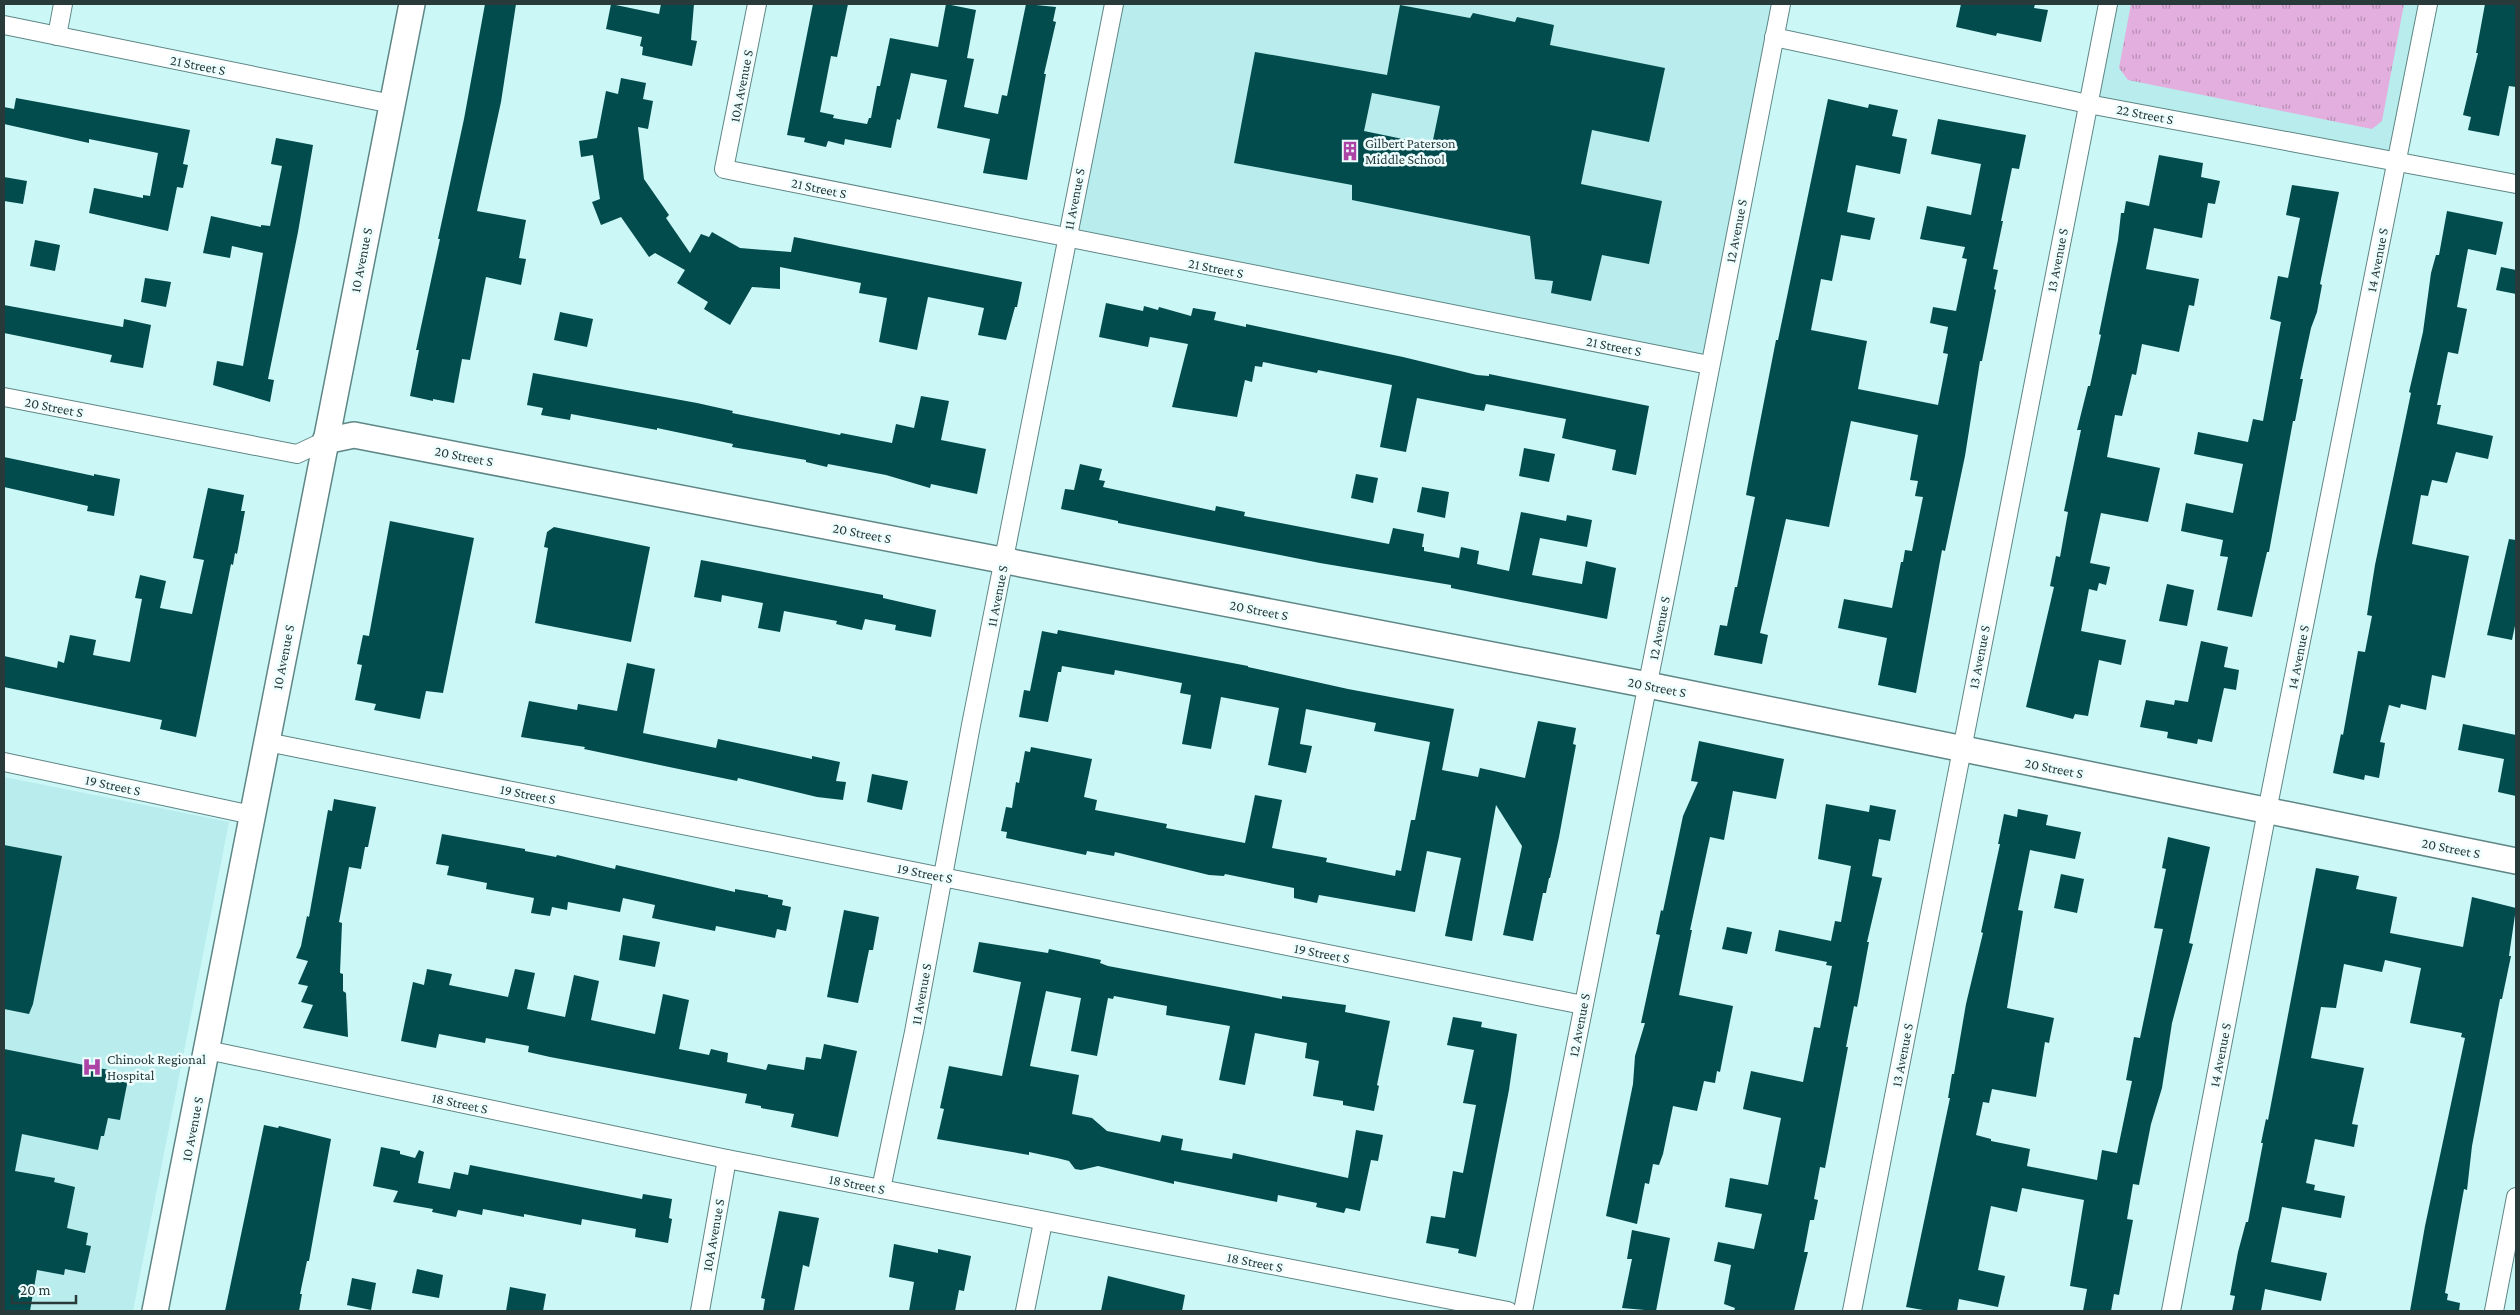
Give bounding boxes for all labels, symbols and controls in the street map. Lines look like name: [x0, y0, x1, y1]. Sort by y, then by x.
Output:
street label: 10A Avenue S: [726, 48, 756, 124]
street label: 21 Street S: [169, 52, 227, 78]
street label: 22 Street S: [2115, 101, 2175, 127]
place label: Gilbert Paterson Middle School: [1365, 135, 1456, 167]
building icon: Gilbert Paterson Middle School: [1339, 140, 1361, 162]
street label: 11 Avenue S: [1060, 166, 1088, 231]
street label: 21 Street S: [790, 174, 848, 202]
street label: 12 Avenue S: [1722, 197, 1750, 264]
street label: 10 Avenue S: [347, 226, 375, 294]
street label: 13 Avenue S: [2043, 226, 2071, 293]
street label: 14 Avenue S: [2363, 226, 2391, 293]
street label: 21 Street S: [1187, 255, 1245, 281]
street label: 21 Street S: [1585, 333, 1643, 359]
street label: 20 Street S: [23, 394, 85, 421]
street label: 20 Street S: [433, 443, 495, 470]
street label: 20 Street S: [831, 520, 893, 547]
street label: 11 Avenue S: [983, 563, 1011, 628]
street label: 12 Avenue S: [1645, 594, 1673, 661]
street label: 20 Street S: [1228, 597, 1290, 624]
street label: 10 Avenue S: [269, 623, 297, 691]
street label: 13 Avenue S: [1965, 623, 1993, 690]
street label: 14 Avenue S: [2284, 623, 2312, 690]
street label: 20 Street S: [1626, 674, 1688, 701]
street label: 20 Street S: [2023, 755, 2085, 782]
street label: 19 Street S: [84, 771, 143, 799]
street label: 19 Street S: [499, 781, 558, 807]
street label: 20 Street S: [2420, 835, 2482, 862]
street label: 19 Street S: [896, 860, 955, 886]
street label: 19 Street S: [1293, 940, 1352, 966]
street label: 11 Avenue S: [908, 961, 934, 1026]
street label: 12 Avenue S: [1565, 991, 1593, 1058]
street label: 13 Avenue S: [1888, 1021, 1916, 1088]
street label: 14 Avenue S: [2206, 1021, 2234, 1088]
place label: Chinook Regional Hospital: [107, 1051, 206, 1083]
hospital icon: Chinook Regional Hospital: [81, 1056, 103, 1078]
street label: 18 Street S: [431, 1089, 490, 1117]
street label: 10 Avenue S: [178, 1095, 206, 1163]
street label: 18 Street S: [828, 1171, 887, 1197]
street label: 10A Avenue S: [699, 1197, 727, 1273]
street label: 18 Street S: [1226, 1249, 1285, 1275]
scale bar: [12, 1272, 76, 1304]
text: 20 m: [20, 1282, 51, 1298]

